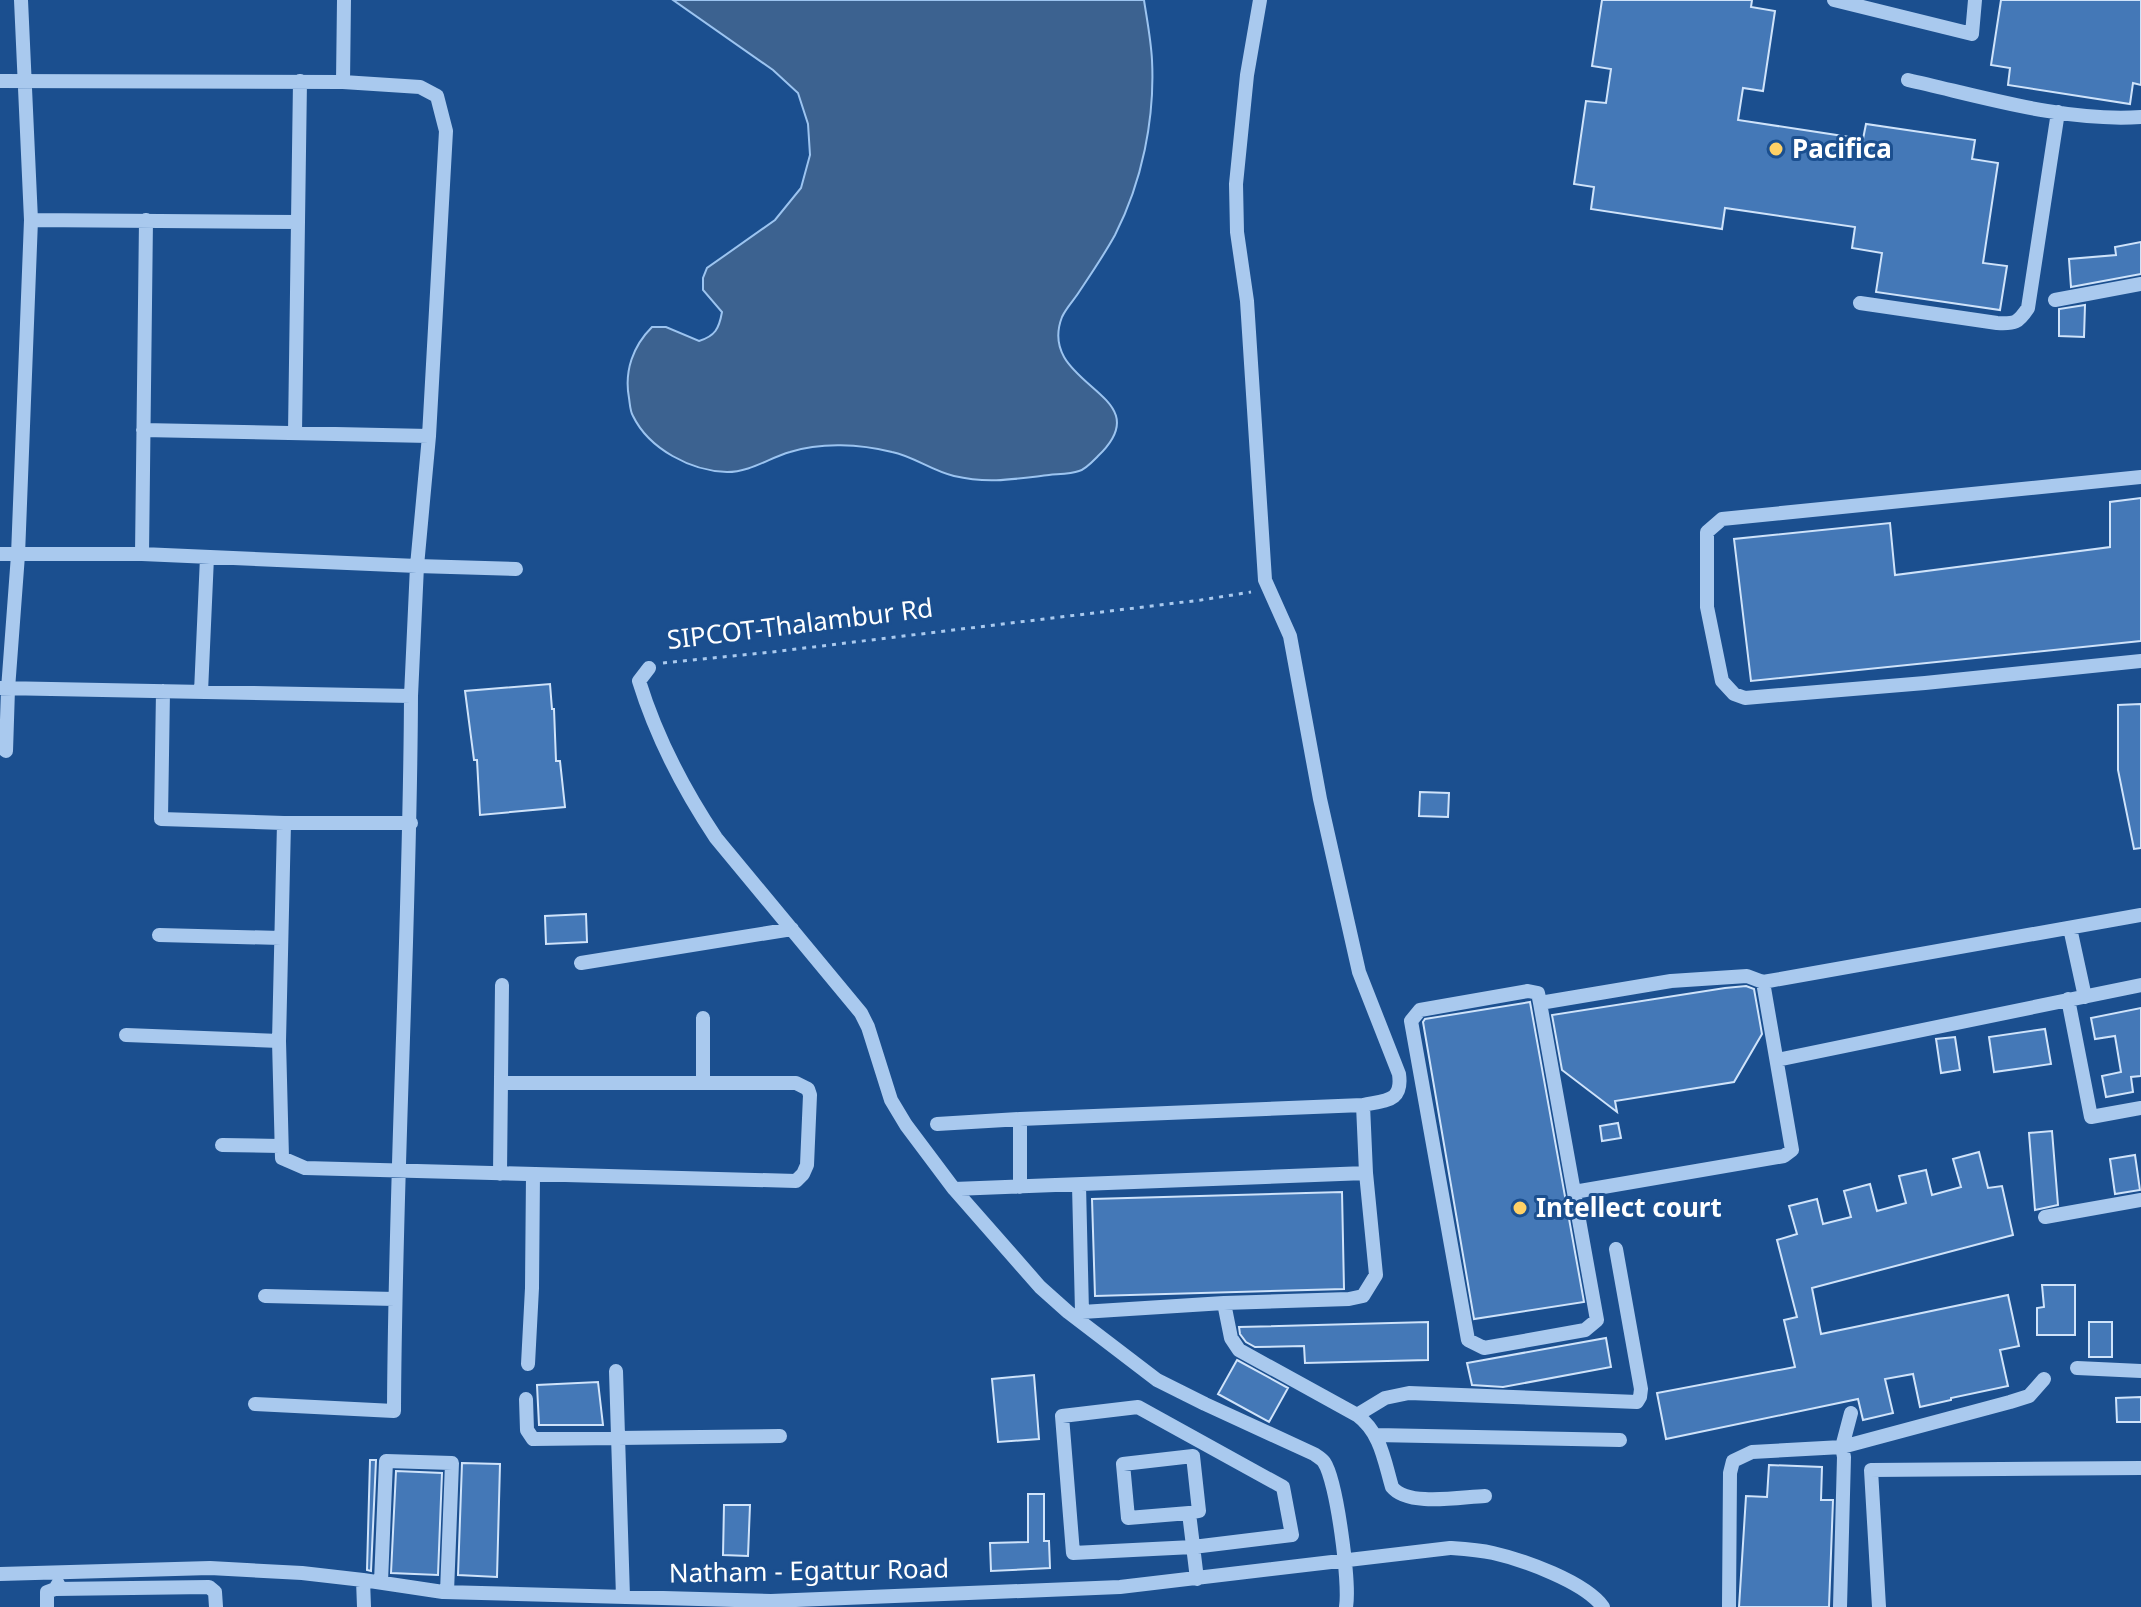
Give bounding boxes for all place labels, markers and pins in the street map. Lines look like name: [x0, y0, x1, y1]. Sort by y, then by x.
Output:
place label: Pacifica: [1792, 130, 1892, 166]
marker: Pacifica: [1767, 140, 1785, 158]
place label: Intellect court: [1536, 1189, 1722, 1225]
marker: Intellect court: [1511, 1199, 1529, 1217]

